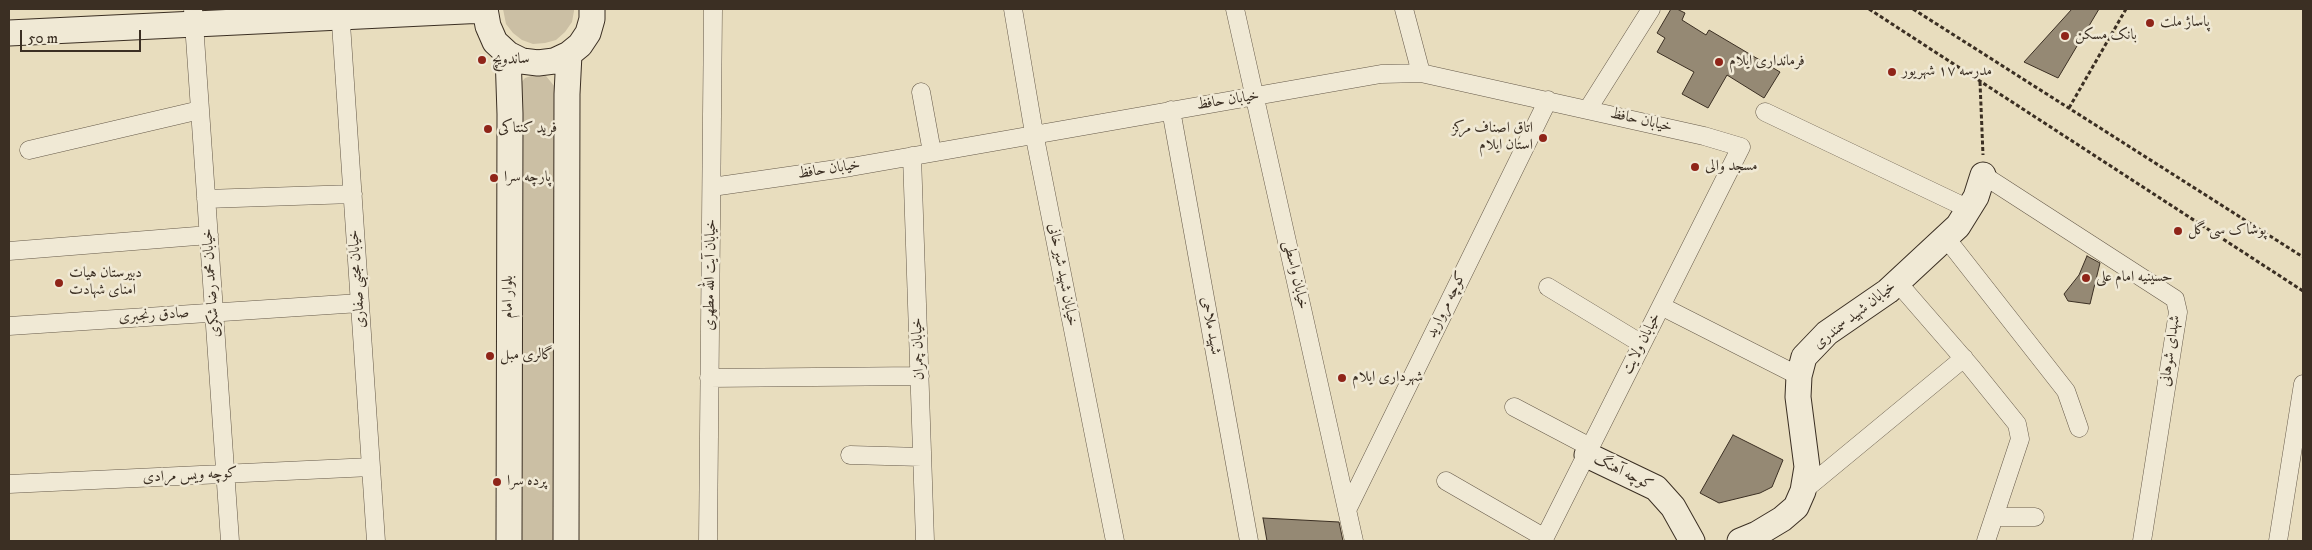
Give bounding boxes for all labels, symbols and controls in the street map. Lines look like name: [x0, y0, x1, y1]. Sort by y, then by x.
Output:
place label: پاساژ ملت: [2160, 14, 2209, 32]
marker: پاساژ ملت: [2144, 17, 2156, 29]
scale bar: [22, 20, 144, 52]
place label: بانک مسکن: [2075, 27, 2137, 45]
text: 50 m: [28, 29, 58, 48]
marker: بانک مسکن: [2059, 30, 2071, 42]
place label: ساندویچ: [492, 51, 529, 69]
place label: فرمانداری ایلام: [1729, 53, 1805, 71]
marker: ساندویچ: [476, 54, 488, 66]
marker: فرمانداری ایلام: [1713, 56, 1725, 68]
place label: مدرسه ۱۷ شهریور: [1902, 63, 1992, 81]
marker: مدرسه ۱۷ شهریور: [1886, 66, 1898, 78]
street label: خیابان حافظ: [1195, 87, 1261, 115]
street label: خیابان حافظ: [1608, 105, 1674, 137]
place label: فرید کنتاکی: [498, 120, 557, 138]
place label: اتاق اصناف مرکز استان ایلام: [1452, 120, 1533, 155]
marker: فرید کنتاکی: [482, 123, 494, 135]
marker: اتاق اصناف مرکز استان ایلام: [1537, 132, 1549, 144]
street label: خیابان حافظ: [796, 156, 862, 184]
place label: مسجد والی: [1705, 158, 1758, 176]
marker: مسجد والی: [1689, 161, 1701, 173]
place label: پارچه سرا: [504, 169, 551, 187]
marker: پارچه سرا: [488, 172, 500, 184]
street label: خیابان آیت الله مطهری: [701, 219, 721, 331]
street label: خیابان شهید شیر خانی: [1043, 222, 1081, 328]
place label: پوشاک سی گل: [2188, 222, 2266, 240]
marker: پوشاک سی گل: [2172, 225, 2184, 237]
street label: خیابان محمد رضا شکری: [199, 228, 225, 338]
street label: خیابان مجتبی صفاری: [346, 229, 370, 329]
street label: خیابان واسطی: [1278, 239, 1312, 311]
place label: دبیرستان هیات امنای شهادت: [69, 265, 142, 300]
street label: کوچه مروارید: [1423, 269, 1471, 341]
place label: حسینیه امام علی: [2096, 269, 2173, 287]
marker: حسینیه امام علی: [2080, 272, 2092, 284]
street label: بلوار امام: [500, 275, 518, 319]
marker: دبیرستان هیات امنای شهادت: [53, 277, 65, 289]
street label: خیابان شهید سمندری: [1810, 278, 1900, 354]
street label: شهید ملاحی: [1196, 296, 1224, 356]
street label: صادق رنجبری: [118, 305, 190, 327]
street label: خیابان ولایت: [1619, 310, 1665, 378]
street label: شهدای شوهانی: [2157, 314, 2185, 388]
street label: خیابان چمران: [909, 317, 929, 381]
place label: گالری مبل: [500, 347, 553, 365]
marker: گالری مبل: [484, 350, 496, 362]
place label: شهرداری ایلام: [1352, 369, 1423, 387]
marker: شهرداری ایلام: [1336, 372, 1348, 384]
street label: کوچه آهنگ: [1590, 451, 1656, 495]
street label: کوچه ویس مرادی: [142, 465, 238, 487]
place label: پرده سرا: [507, 473, 546, 491]
marker: پرده سرا: [491, 476, 503, 488]

